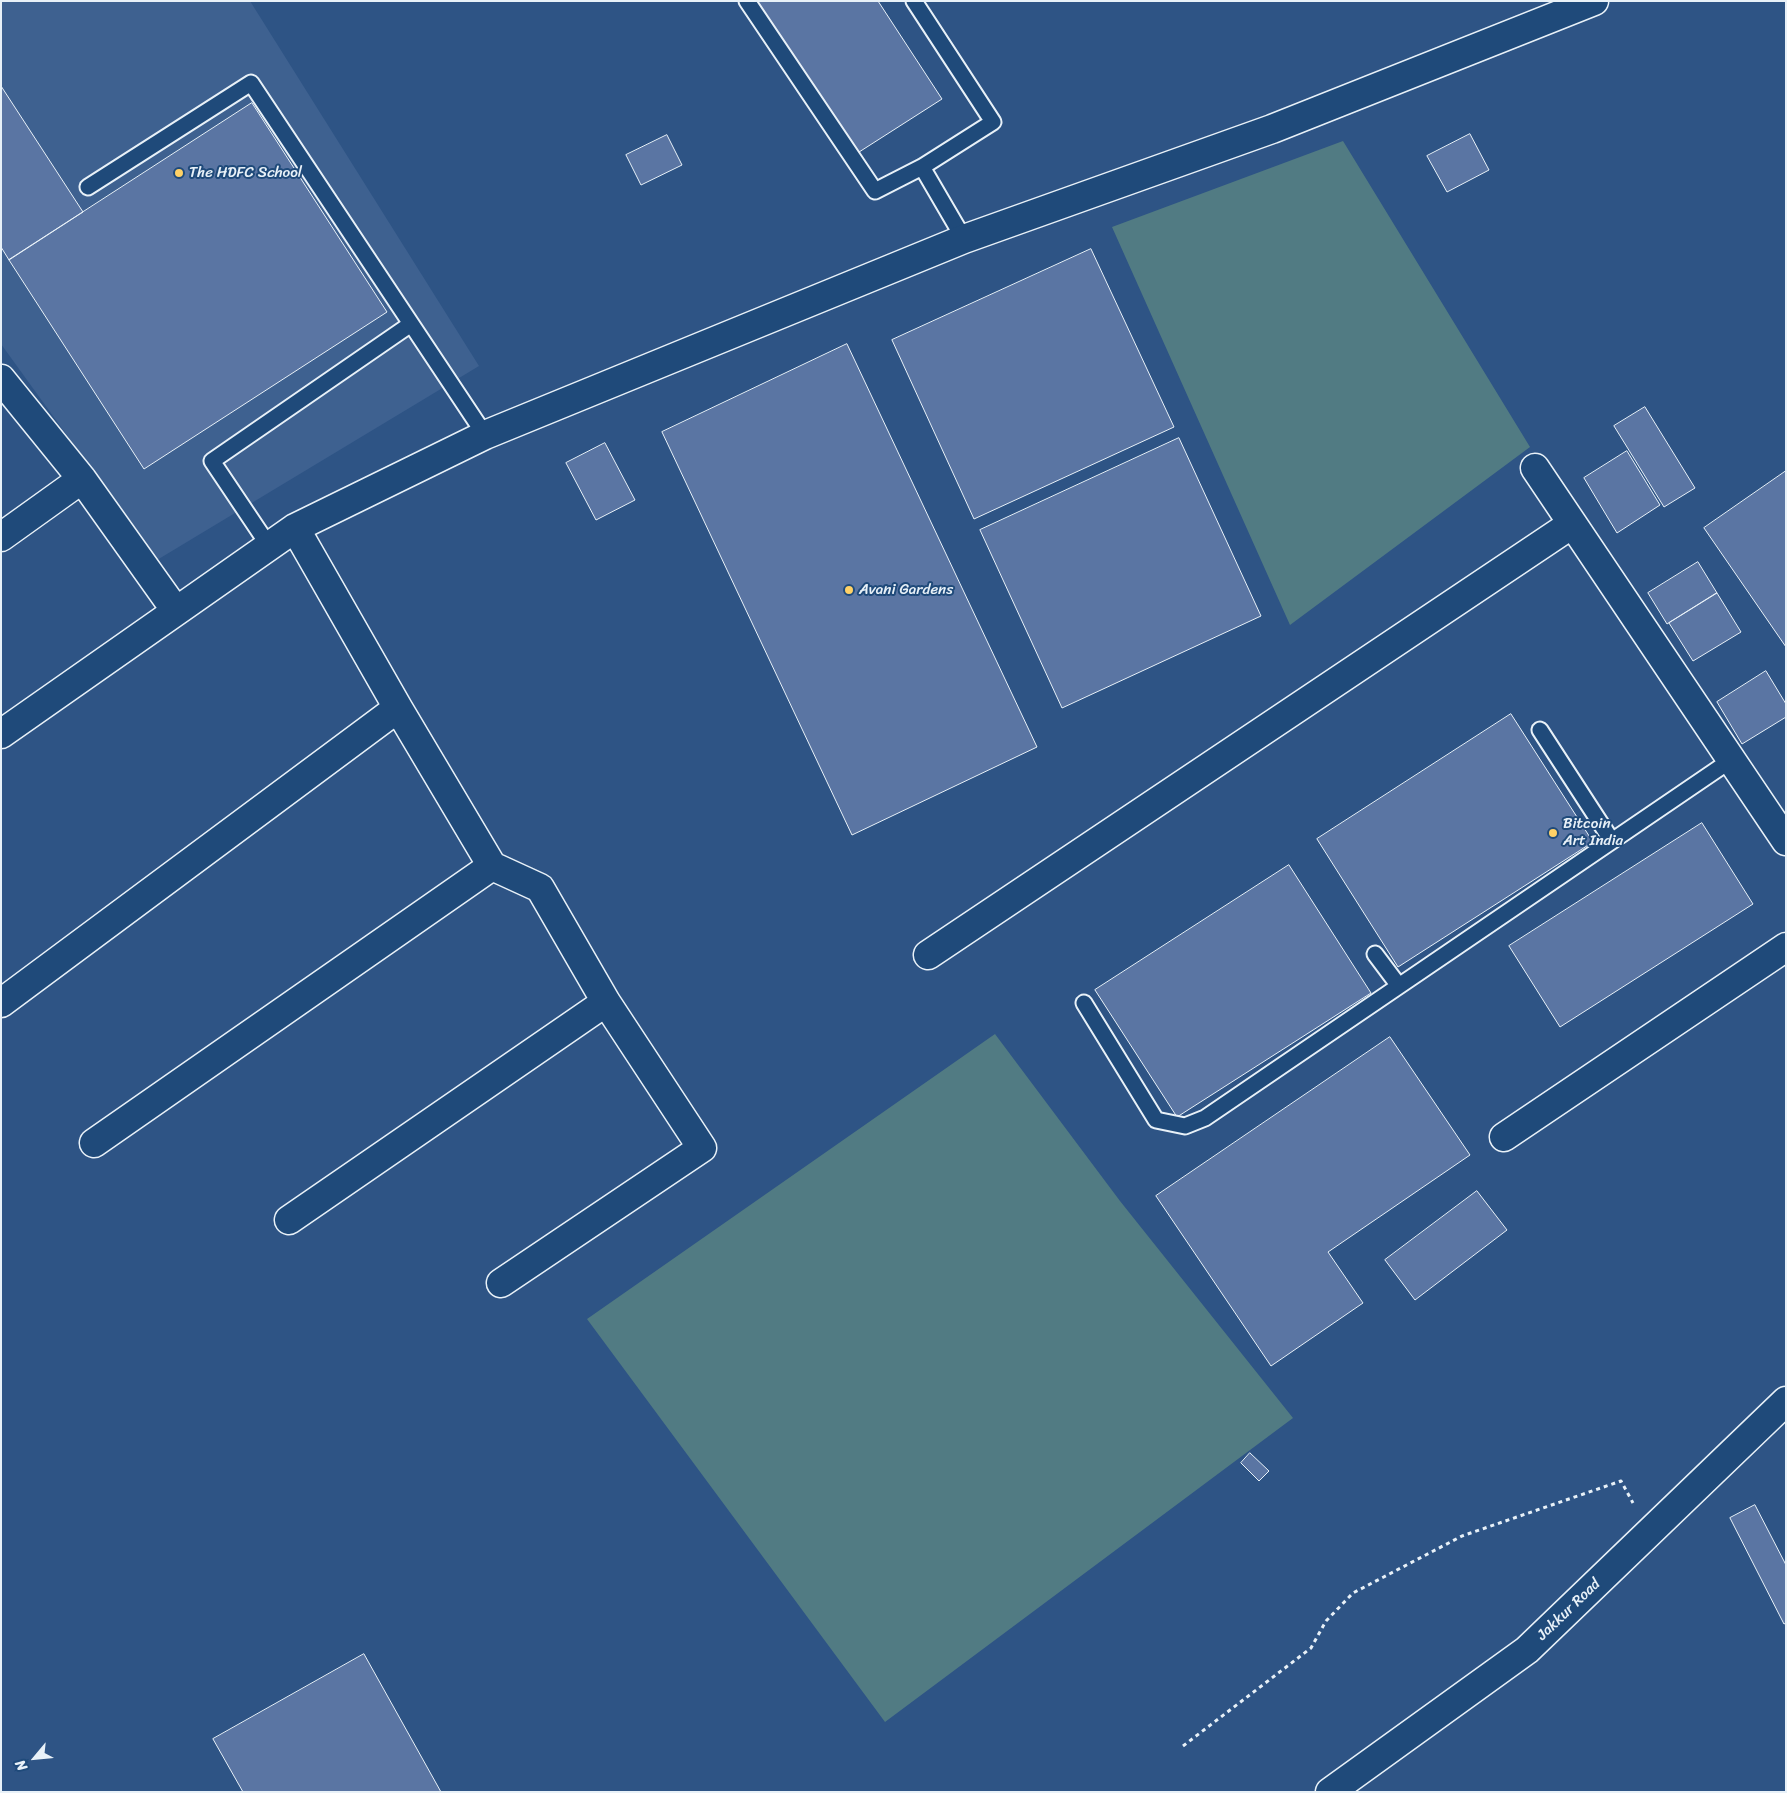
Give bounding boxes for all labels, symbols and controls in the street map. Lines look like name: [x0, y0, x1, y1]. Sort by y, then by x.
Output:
place label: The HDFC School: [189, 164, 302, 182]
marker: The HDFC School: [173, 167, 185, 179]
place label: Avani Gardens: [859, 581, 953, 599]
marker: Avani Gardens: [843, 584, 855, 596]
place label: Bitcoin Art India: [1563, 815, 1623, 850]
marker: Bitcoin Art India: [1547, 827, 1559, 839]
street label: Jakkur Road: [1534, 1575, 1604, 1645]
north arrow: [10, 1733, 60, 1783]
text: N: [8, 1755, 35, 1775]

